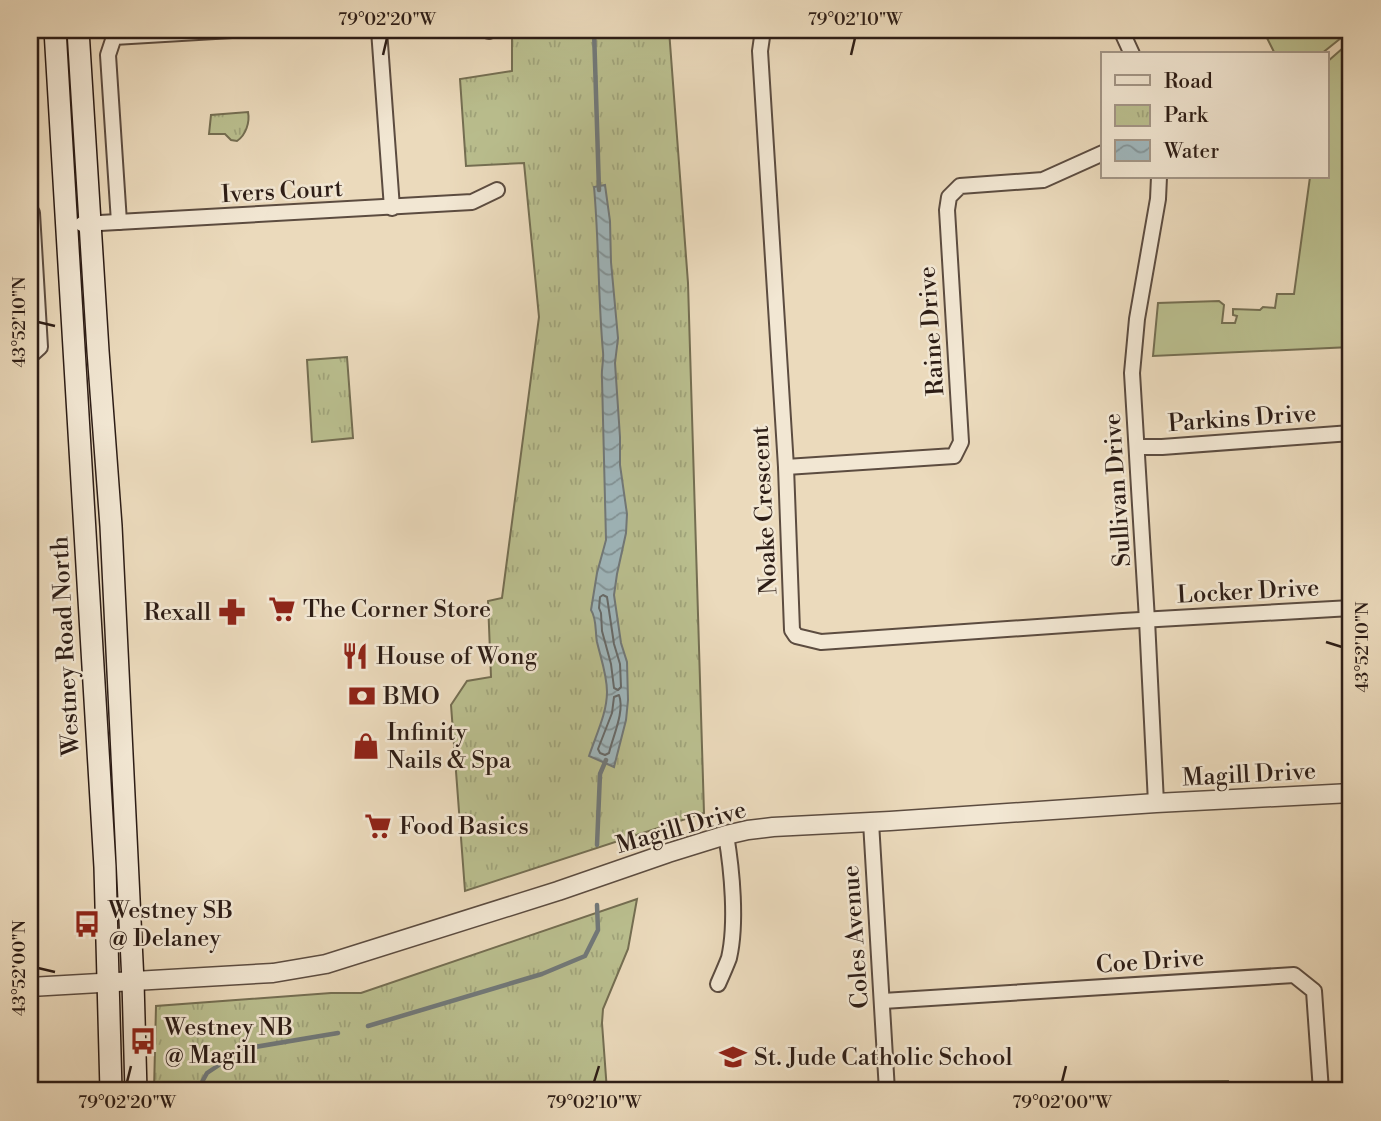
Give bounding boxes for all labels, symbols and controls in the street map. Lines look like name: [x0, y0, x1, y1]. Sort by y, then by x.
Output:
text: 79°02'20"W: [338, 8, 437, 31]
text: 79°02'10"W: [808, 8, 903, 31]
legend: [1101, 52, 1328, 178]
text: Road: [1164, 69, 1213, 95]
text: Park: [1164, 103, 1209, 129]
text: Water: [1163, 139, 1219, 165]
street label: Ivers Court: [220, 174, 344, 210]
street label: Raine Drive: [913, 265, 951, 397]
text: 43°52'10"N: [8, 276, 31, 368]
street label: Parkins Drive: [1167, 399, 1317, 439]
street label: Sullivan Drive: [1098, 412, 1138, 568]
street label: Noake Crescent: [746, 424, 784, 595]
street label: Westney Road North: [45, 535, 87, 758]
street label: Locker Drive: [1176, 573, 1320, 611]
supermarket icon: The Corner Store: [267, 594, 297, 624]
place label: The Corner Store: [303, 595, 491, 625]
pharmacy icon: Rexall: [217, 597, 247, 627]
place label: Rexall: [144, 598, 211, 628]
text: 43°52'10"N: [1351, 601, 1374, 693]
restaurant icon: House of Wong: [340, 641, 370, 671]
place label: House of Wong: [376, 642, 538, 672]
bank icon: BMO: [347, 681, 377, 711]
place label: BMO: [382, 682, 440, 712]
place label: Infinity Nails & Spa: [387, 718, 512, 776]
shop icon: Infinity Nails & Spa: [351, 731, 381, 761]
street label: Magill Drive: [1181, 757, 1317, 793]
street label: Magill Drive: [613, 795, 750, 861]
supermarket icon: Food Basics: [363, 811, 393, 841]
place label: Food Basics: [399, 812, 529, 842]
street label: Coles Avenue: [836, 864, 876, 1010]
place label: Westney SB @ Delaney: [107, 896, 233, 954]
bus stop icon: Westney SB @ Delaney: [72, 909, 102, 939]
text: 43°52'00"N: [8, 920, 31, 1016]
street label: Coe Drive: [1095, 943, 1205, 981]
place label: Westney NB @ Magill: [163, 1013, 293, 1071]
bus stop icon: Westney NB @ Magill: [128, 1026, 158, 1056]
school or university icon: St. Jude Catholic School: [718, 1042, 748, 1072]
place label: St. Jude Catholic School: [754, 1043, 1013, 1073]
text: 79°02'20"W: [78, 1091, 177, 1114]
text: 79°02'10"W: [547, 1091, 642, 1114]
text: 79°02'00"W: [1012, 1091, 1112, 1114]

